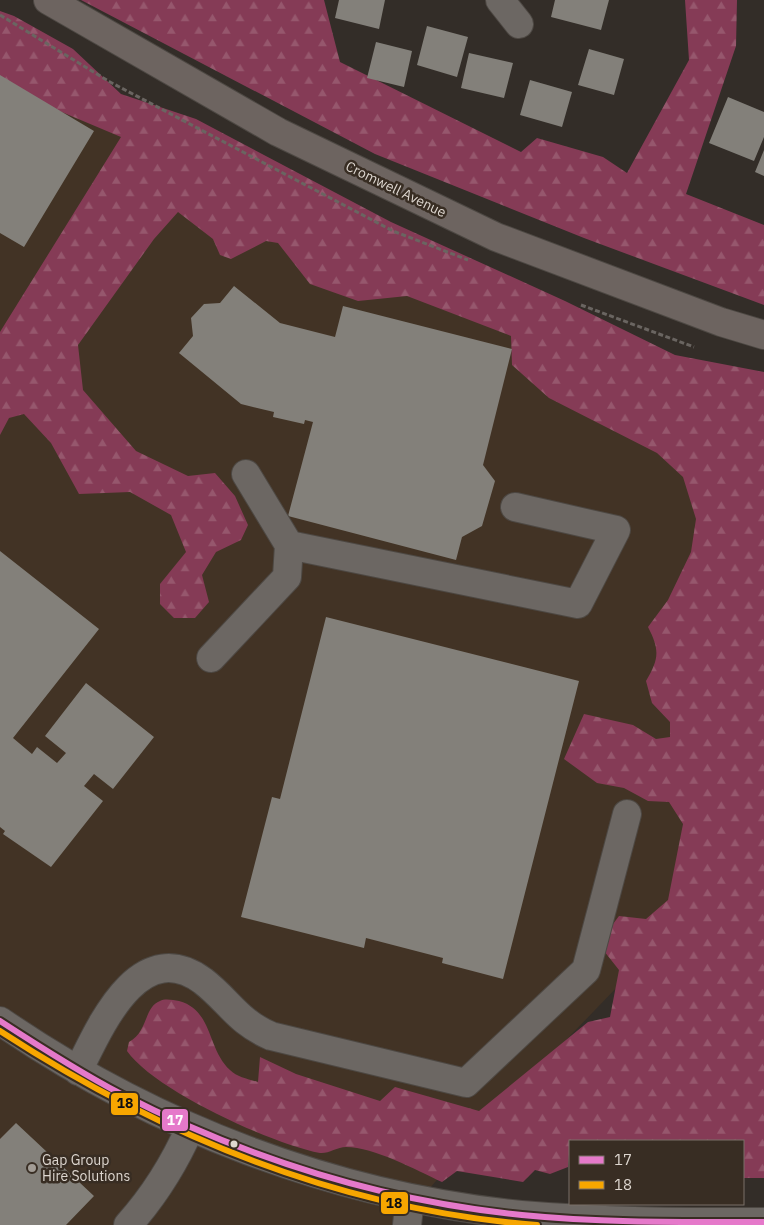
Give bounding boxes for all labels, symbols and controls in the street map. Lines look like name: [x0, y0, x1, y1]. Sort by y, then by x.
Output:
street label: Cromwell Avenue: [343, 157, 450, 221]
line badge: 18: [110, 1092, 139, 1116]
text: 18: [117, 1094, 133, 1112]
line badge: 17: [161, 1108, 189, 1132]
text: 17: [167, 1111, 183, 1129]
unlabelled marker: [229, 1139, 239, 1149]
legend: [569, 1140, 744, 1205]
text: 17: [614, 1150, 632, 1169]
place label: Gap Group Hire Solutions: [42, 1151, 130, 1185]
marker: Gap Group Hire Solutions: [26, 1162, 38, 1174]
text: 18: [614, 1175, 632, 1194]
line badge: 18: [380, 1191, 409, 1215]
text: 18: [386, 1194, 402, 1212]

